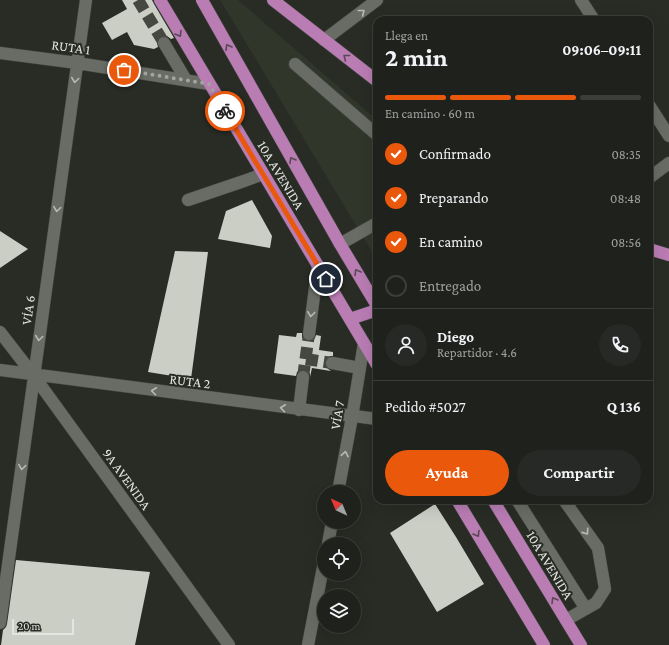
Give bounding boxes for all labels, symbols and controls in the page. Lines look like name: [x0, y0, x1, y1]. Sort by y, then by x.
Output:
one-way arrow: [357, 9, 364, 16]
text: Llega en: [385, 28, 428, 43]
one-way arrow: [175, 30, 182, 37]
street label: RUTA 1: [51, 36, 92, 58]
text: 09:06–09:11: [562, 42, 641, 58]
text: 2 min: [385, 43, 448, 72]
one-way arrow: [226, 44, 233, 51]
pin: [107, 53, 141, 87]
one-way arrow: [344, 55, 351, 62]
icon: bag: [113, 59, 135, 81]
one-way arrow: [70, 77, 79, 83]
courier: [205, 91, 245, 131]
icon: bike: [214, 100, 236, 122]
text: En camino · 60 m: [385, 106, 475, 121]
street label: 10A AVENIDA: [254, 138, 308, 212]
icon: check: [385, 143, 407, 165]
text: Confirmado: [419, 146, 491, 162]
text: 08:35: [611, 147, 641, 162]
one-way arrow: [290, 157, 297, 164]
icon: check: [385, 187, 407, 209]
text: Preparando: [419, 190, 488, 206]
text: 08:48: [610, 191, 641, 206]
one-way arrow: [53, 206, 62, 212]
icon: check: [385, 231, 407, 253]
text: En camino: [419, 234, 483, 250]
text: 08:56: [611, 235, 641, 250]
pin: [309, 262, 343, 296]
icon: home: [315, 268, 337, 290]
one-way arrow: [354, 269, 362, 276]
text: Entregado: [419, 278, 481, 294]
street label: VÍA 6: [18, 294, 38, 326]
one-way arrow: [307, 311, 316, 317]
button: person: [385, 324, 427, 366]
button: phone: [599, 324, 641, 366]
text: Diego: [437, 329, 474, 345]
one-way arrow: [35, 335, 44, 341]
text: Repartidor · 4.6: [437, 345, 517, 360]
street label: RUTA 2: [169, 371, 212, 391]
one-way arrow: [151, 387, 157, 396]
street label: VÍA 7: [327, 399, 348, 431]
text: Pedido #5027: [385, 399, 466, 415]
text: Q 136: [607, 399, 641, 415]
one-way arrow: [280, 403, 286, 412]
street label: 9A AVENIDA: [100, 445, 155, 513]
button: Ayuda: [385, 450, 509, 496]
button: Compartir: [517, 450, 641, 496]
one-way arrow: [340, 451, 349, 457]
one-way arrow: [17, 464, 26, 470]
north arrow: [317, 485, 361, 529]
map controls: [317, 485, 361, 633]
street label: 10A AVENIDA: [523, 528, 577, 602]
one-way arrow: [581, 528, 589, 535]
one-way arrow: [473, 530, 480, 537]
button: locate: [317, 537, 361, 581]
button: layers: [317, 589, 361, 633]
one-way arrow: [551, 597, 558, 604]
scale bar: [12, 617, 74, 636]
text: 20 m: [18, 620, 40, 632]

